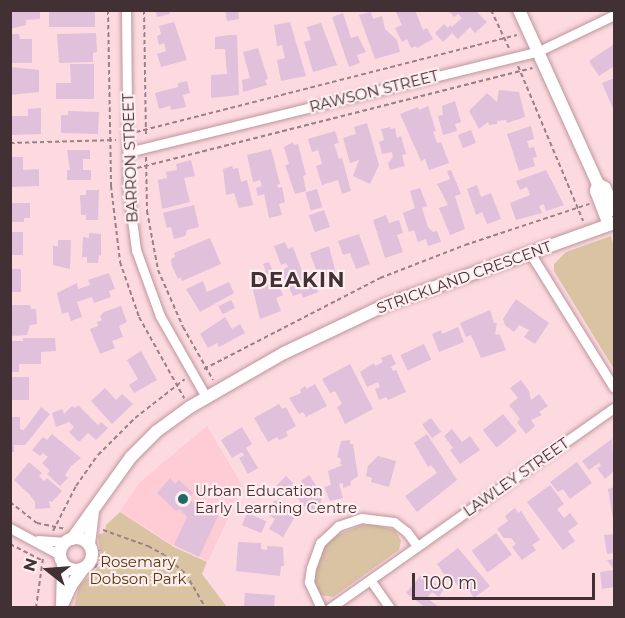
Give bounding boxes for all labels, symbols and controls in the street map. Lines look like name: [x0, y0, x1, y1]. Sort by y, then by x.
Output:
street label: RAWSON STREET: [307, 66, 441, 116]
street label: BARRON STREET: [119, 93, 141, 223]
street label: STRICKLAND CRESCENT: [374, 237, 554, 317]
district label: DEAKIN: [250, 267, 346, 293]
street label: LAWLEY STREET: [460, 434, 572, 520]
place label: Urban Education Early Learning Centre: [195, 481, 357, 516]
marker: Urban Education Early Learning Centre: [176, 492, 190, 506]
north arrow: [18, 540, 78, 600]
park label: Rosemary Dobson Park: [89, 552, 187, 587]
text: N: [19, 556, 41, 574]
scale bar: [415, 561, 598, 599]
text: 100 m: [423, 572, 477, 594]

